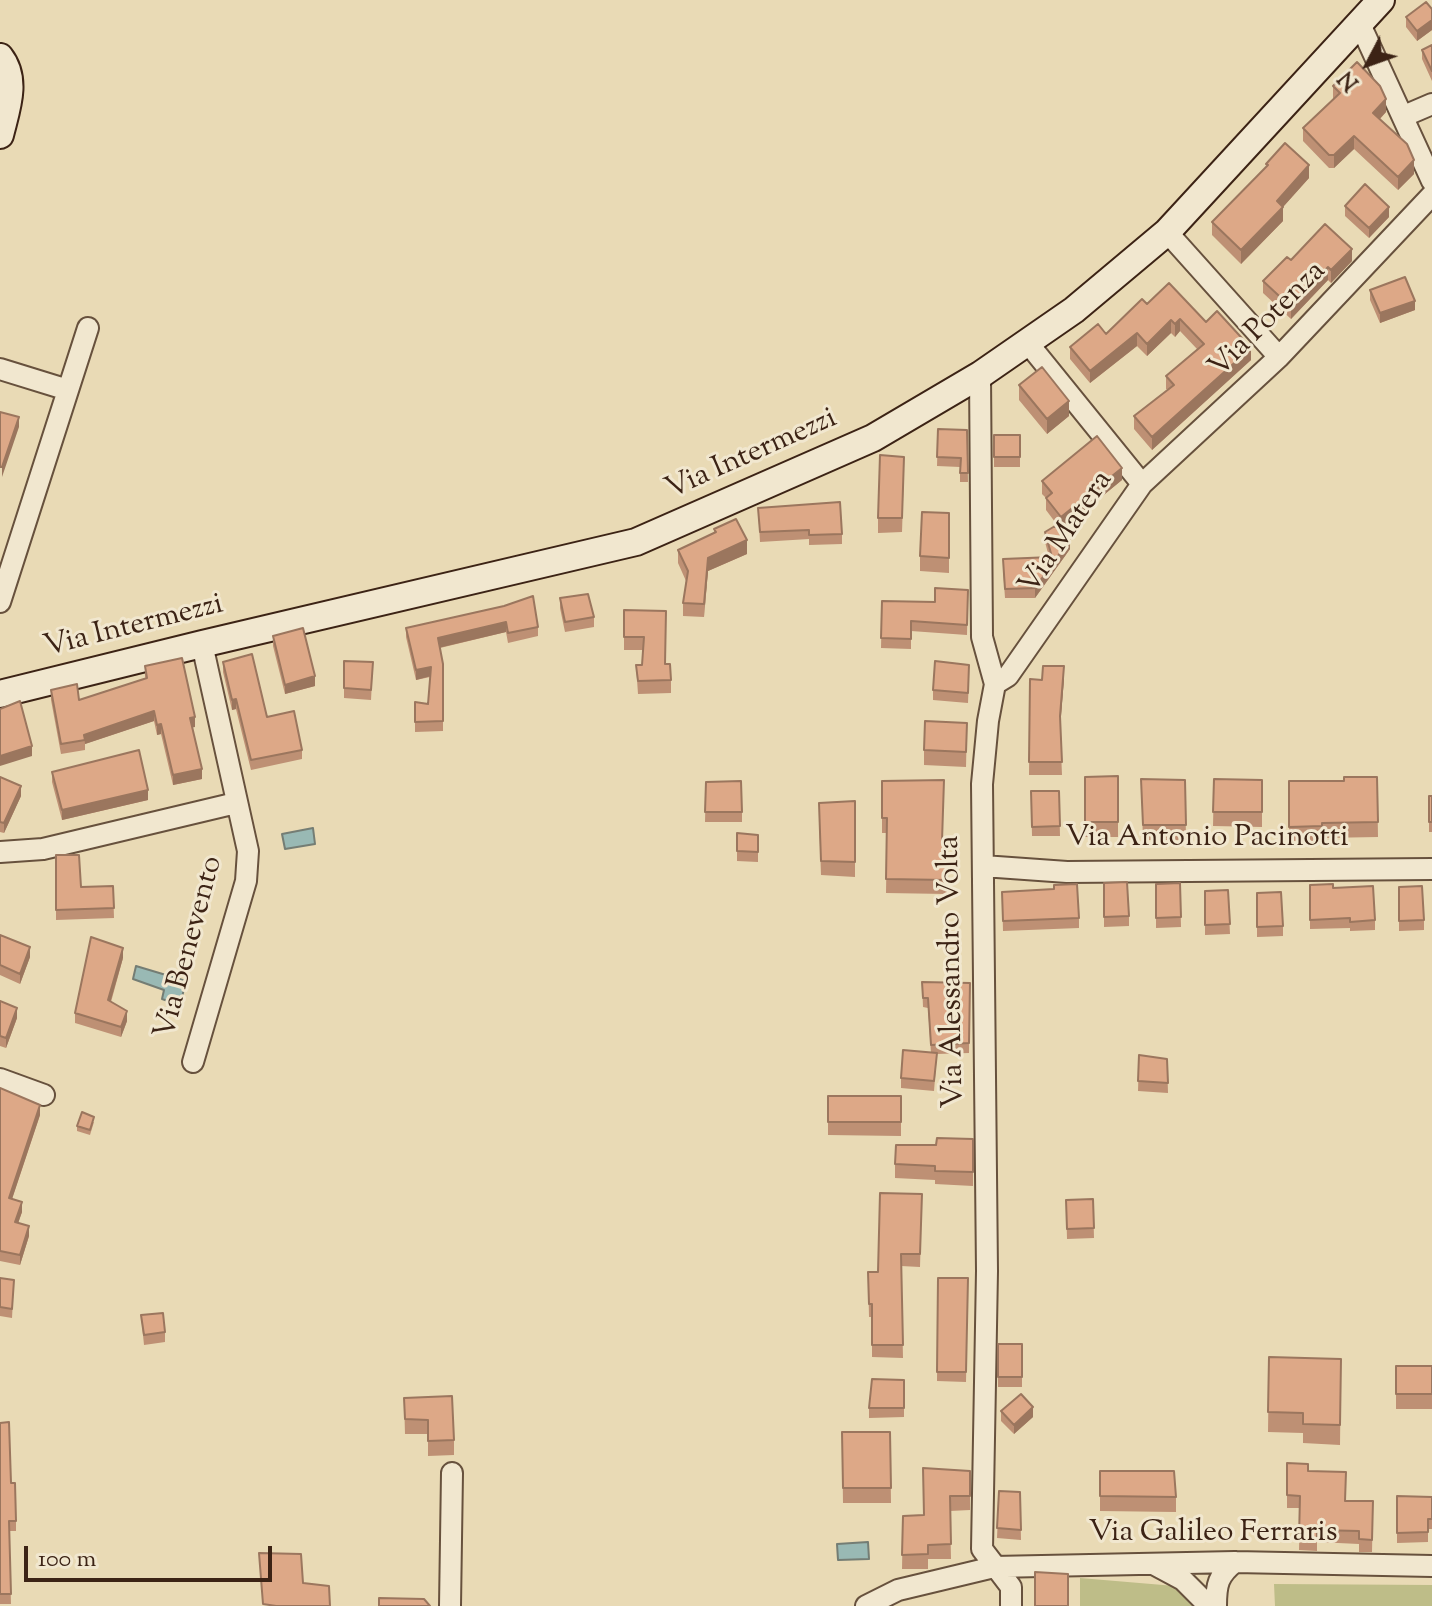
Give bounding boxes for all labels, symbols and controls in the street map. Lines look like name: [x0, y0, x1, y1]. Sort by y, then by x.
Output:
north arrow: [1328, 24, 1408, 104]
text: N: [1332, 63, 1368, 97]
street label: Via Potenza: [1203, 255, 1335, 387]
street label: Via Intermezzi: [661, 402, 843, 510]
street label: Via Matera: [1013, 465, 1123, 603]
street label: Via Intermezzi: [41, 588, 227, 668]
street label: Via Antonio Pacinotti: [1065, 822, 1349, 858]
street label: Via Alessandro Volta: [934, 835, 974, 1109]
street label: Via Benevento: [149, 853, 233, 1043]
street label: Via Galileo Ferraris: [1089, 1517, 1337, 1553]
scale bar: [28, 1530, 276, 1580]
text: 100 m: [38, 1543, 96, 1577]

